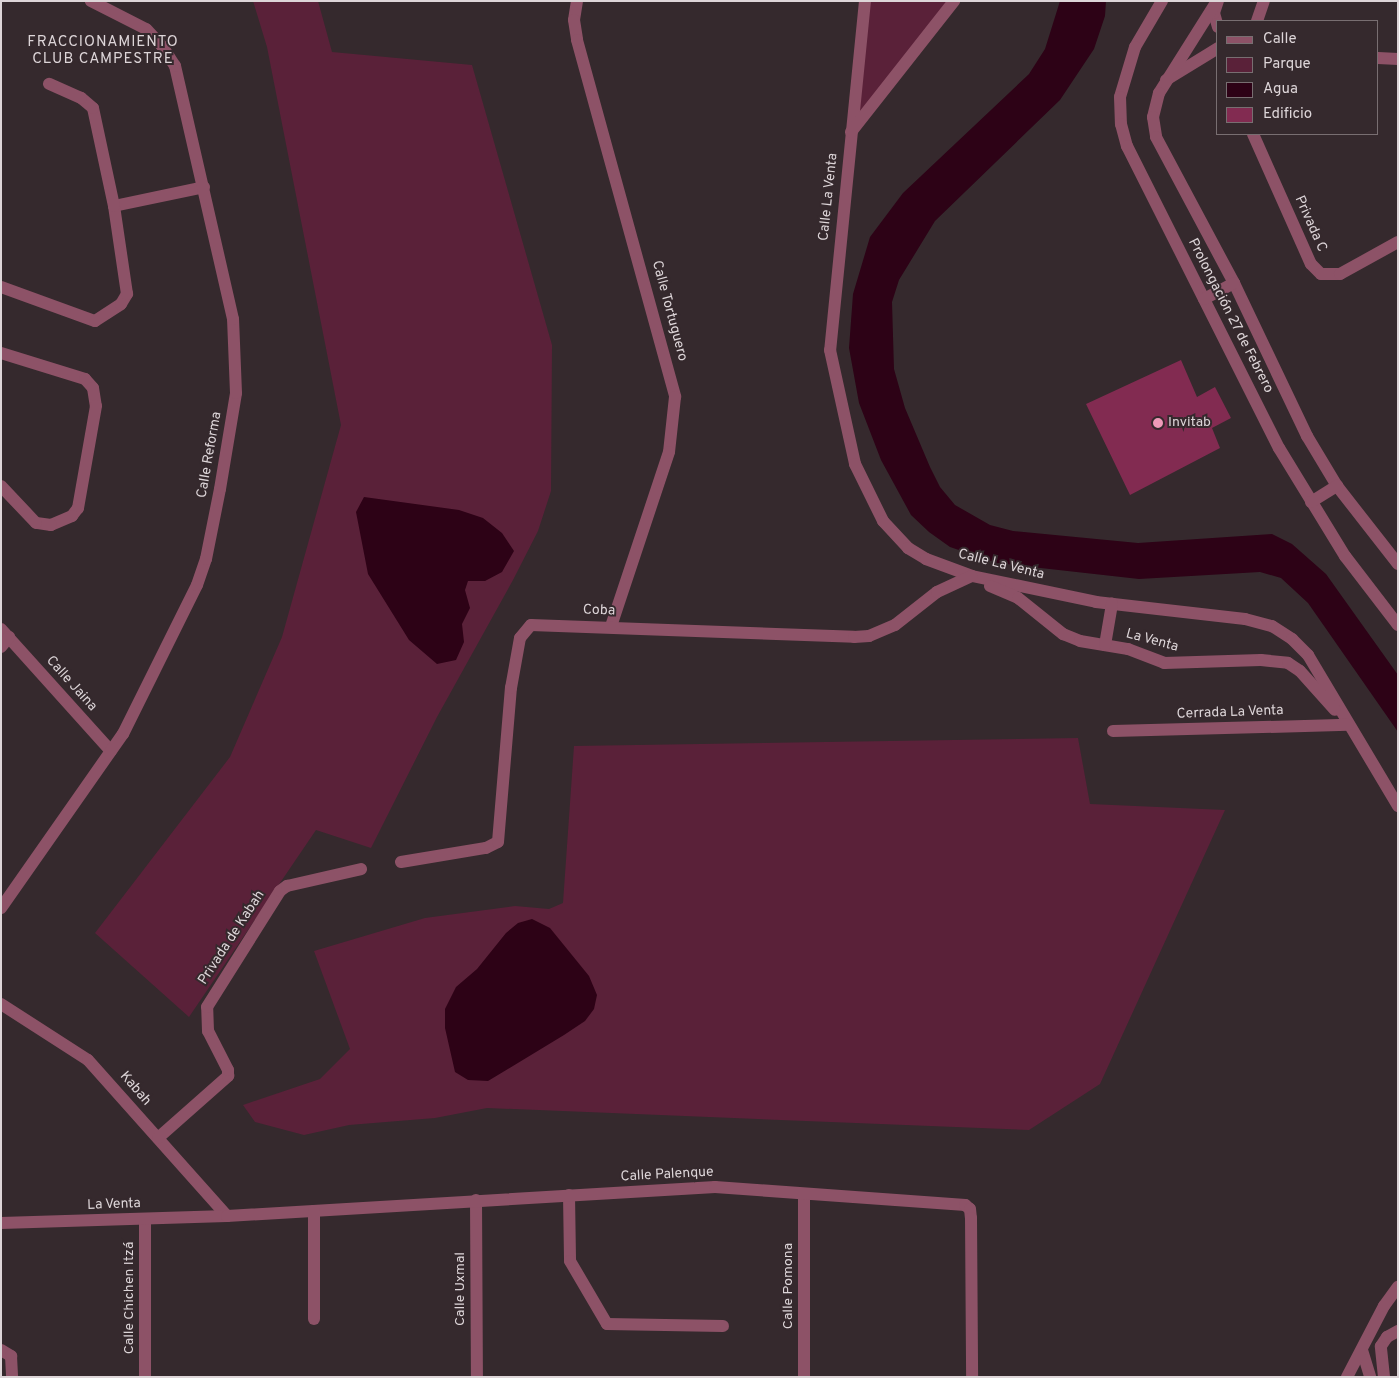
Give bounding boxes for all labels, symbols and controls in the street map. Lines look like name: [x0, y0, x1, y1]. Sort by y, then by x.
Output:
legend: [1216, 20, 1379, 135]
text: Calle: [1263, 30, 1297, 49]
district label: FRACCIONAMIENTO CLUB CAMPESTRE: [25, 33, 181, 68]
text: Parque: [1263, 55, 1311, 74]
text: Agua: [1263, 80, 1298, 99]
text: Edificio: [1263, 105, 1312, 124]
street label: Calle La Venta: [816, 152, 842, 242]
street label: Privada C: [1290, 193, 1330, 255]
street label: Prolongación 27 de Febrero: [1184, 236, 1276, 396]
street label: Calle Tortuguero: [647, 259, 691, 363]
street label: Calle Reforma: [194, 410, 226, 500]
place label: Invitab: [1168, 415, 1211, 431]
marker: Invitab: [1152, 417, 1164, 429]
street label: Calle La Venta: [956, 546, 1046, 584]
street label: Coba: [583, 602, 615, 620]
street label: La Venta: [1124, 626, 1180, 656]
street label: Calle Jaina: [42, 653, 100, 715]
street label: Cerrada La Venta: [1176, 703, 1284, 723]
street label: Privada de Kabah: [195, 888, 269, 988]
street label: Kabah: [116, 1069, 154, 1109]
street label: Calle Palenque: [620, 1164, 714, 1186]
street label: La Venta: [87, 1196, 141, 1214]
street label: Calle Chichen Itzá: [122, 1242, 138, 1354]
street label: Calle Pomona: [781, 1243, 797, 1329]
street label: Calle Uxmal: [453, 1252, 469, 1326]

